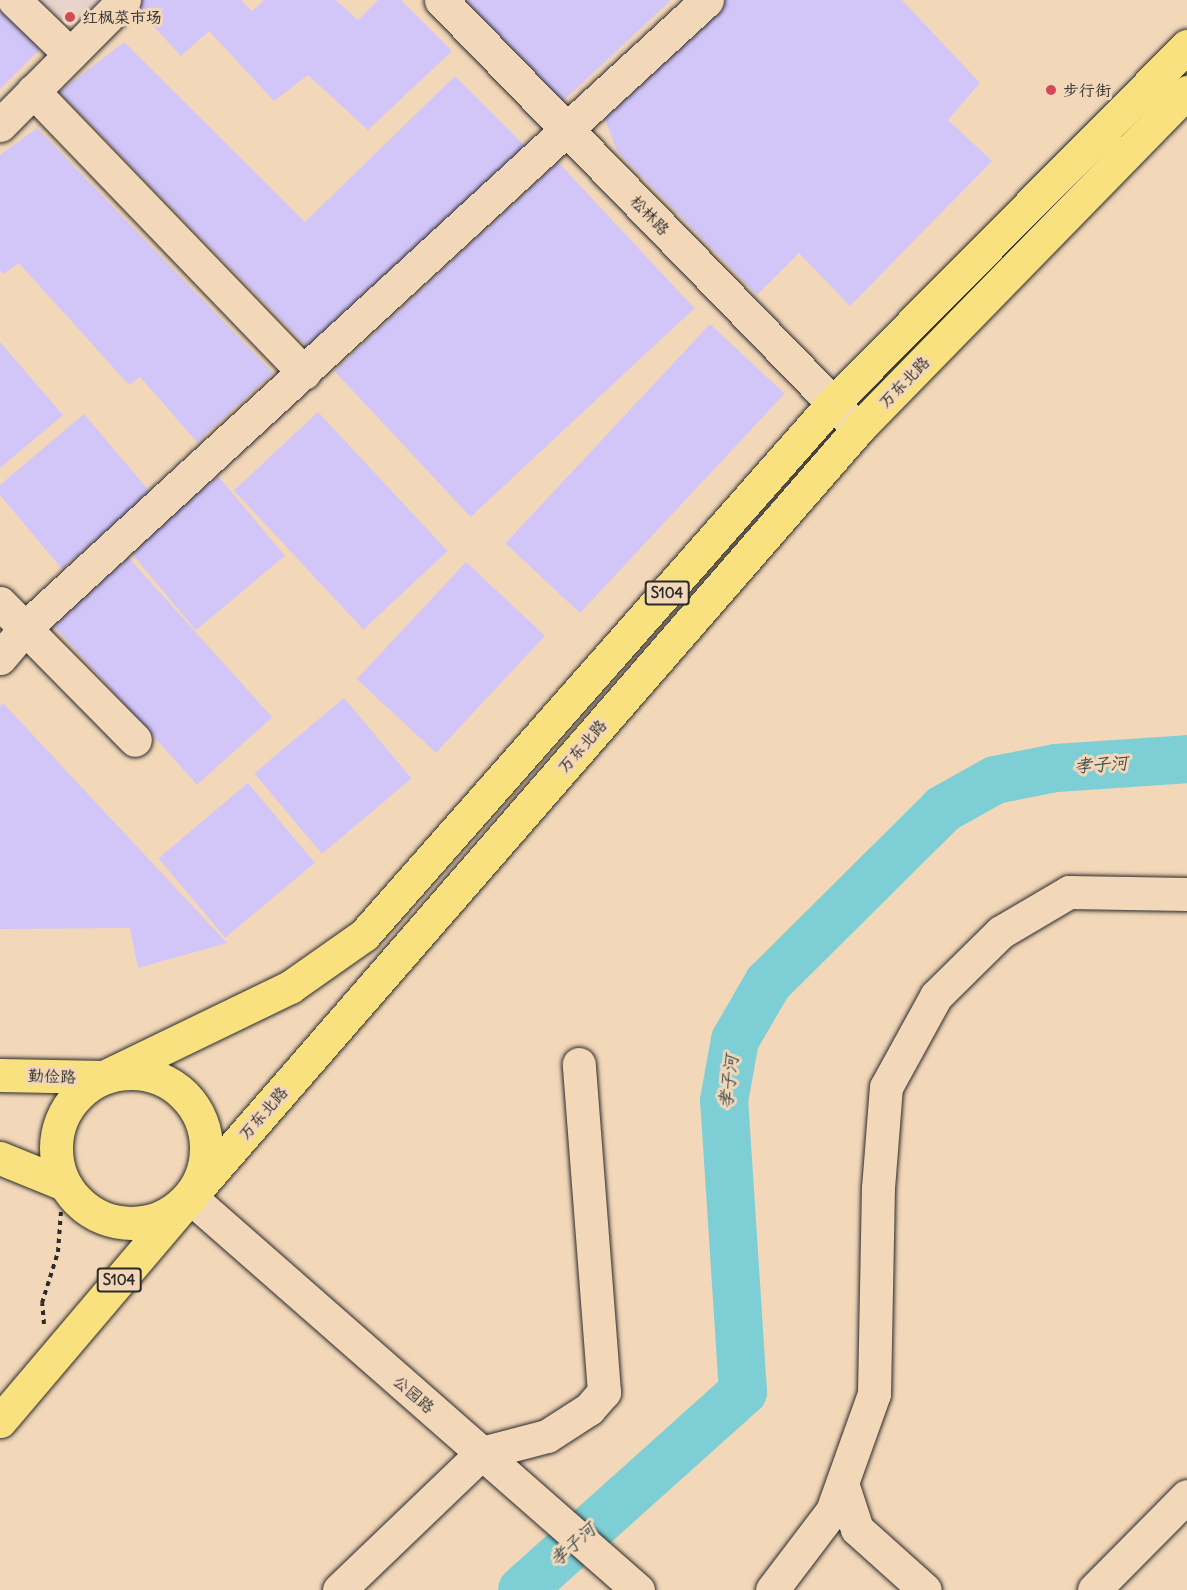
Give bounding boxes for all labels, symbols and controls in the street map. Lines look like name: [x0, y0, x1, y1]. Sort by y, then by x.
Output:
place label: 红枫菜市场: [82, 7, 162, 27]
marker: 红枫菜市场: [63, 10, 77, 24]
place label: 步行街: [1063, 80, 1111, 100]
marker: 步行街: [1044, 83, 1058, 97]
street label: 松林路: [626, 191, 674, 239]
street label: 万东北路: [875, 352, 933, 412]
road number: S104: [644, 581, 690, 605]
street label: 万东北路: [554, 716, 610, 776]
water label: 孝子河: [1073, 752, 1129, 778]
water label: 孝子河: [715, 1054, 743, 1110]
street label: 勤俭路: [28, 1066, 76, 1086]
street label: 万东北路: [235, 1083, 291, 1143]
road number: S104: [96, 1268, 142, 1292]
street label: 公园路: [390, 1371, 438, 1417]
water label: 孝子河: [546, 1519, 600, 1571]

